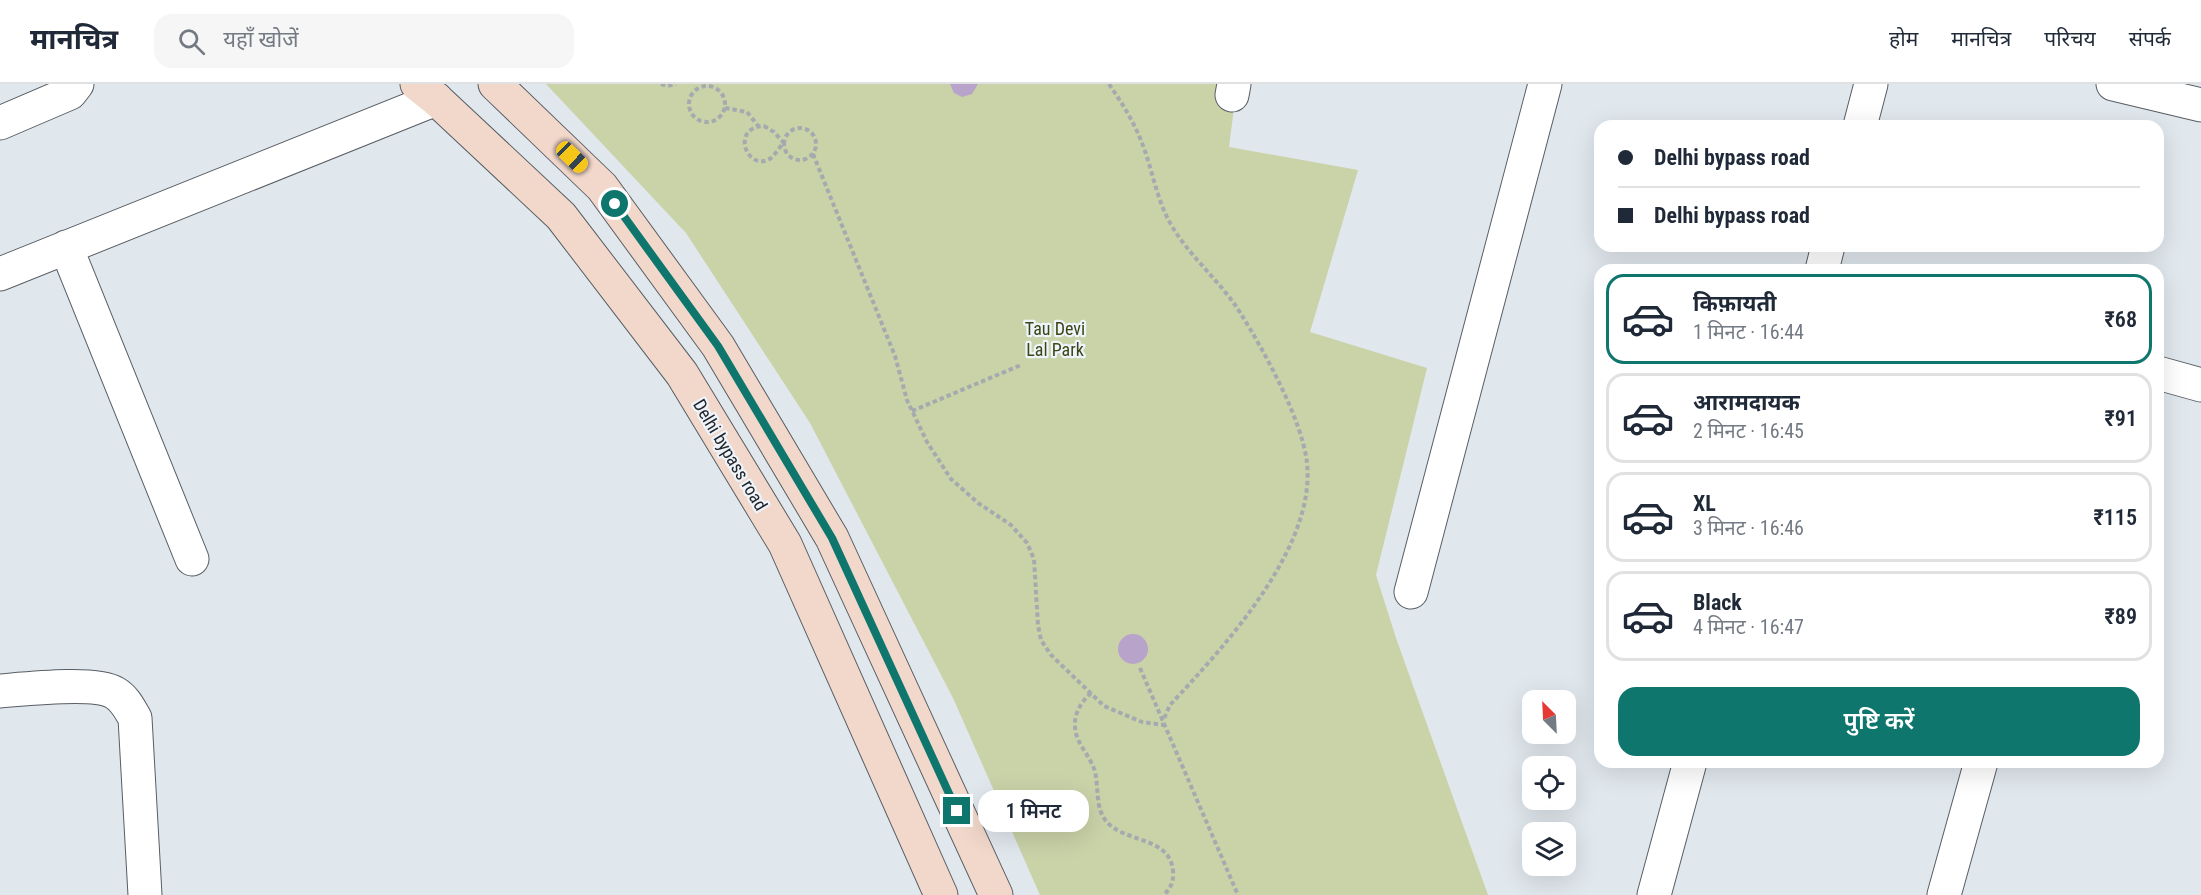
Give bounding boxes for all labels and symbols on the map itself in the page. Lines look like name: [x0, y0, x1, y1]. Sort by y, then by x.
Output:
car: [553, 138, 591, 176]
route start: [601, 190, 628, 217]
park label: Tau Devi Lal Park: [1025, 318, 1085, 360]
street label: Delhi bypass road: [689, 395, 772, 514]
north arrow: [1522, 690, 1576, 744]
callout: 1 मिनट: [978, 790, 1089, 832]
route end: [943, 797, 970, 824]

